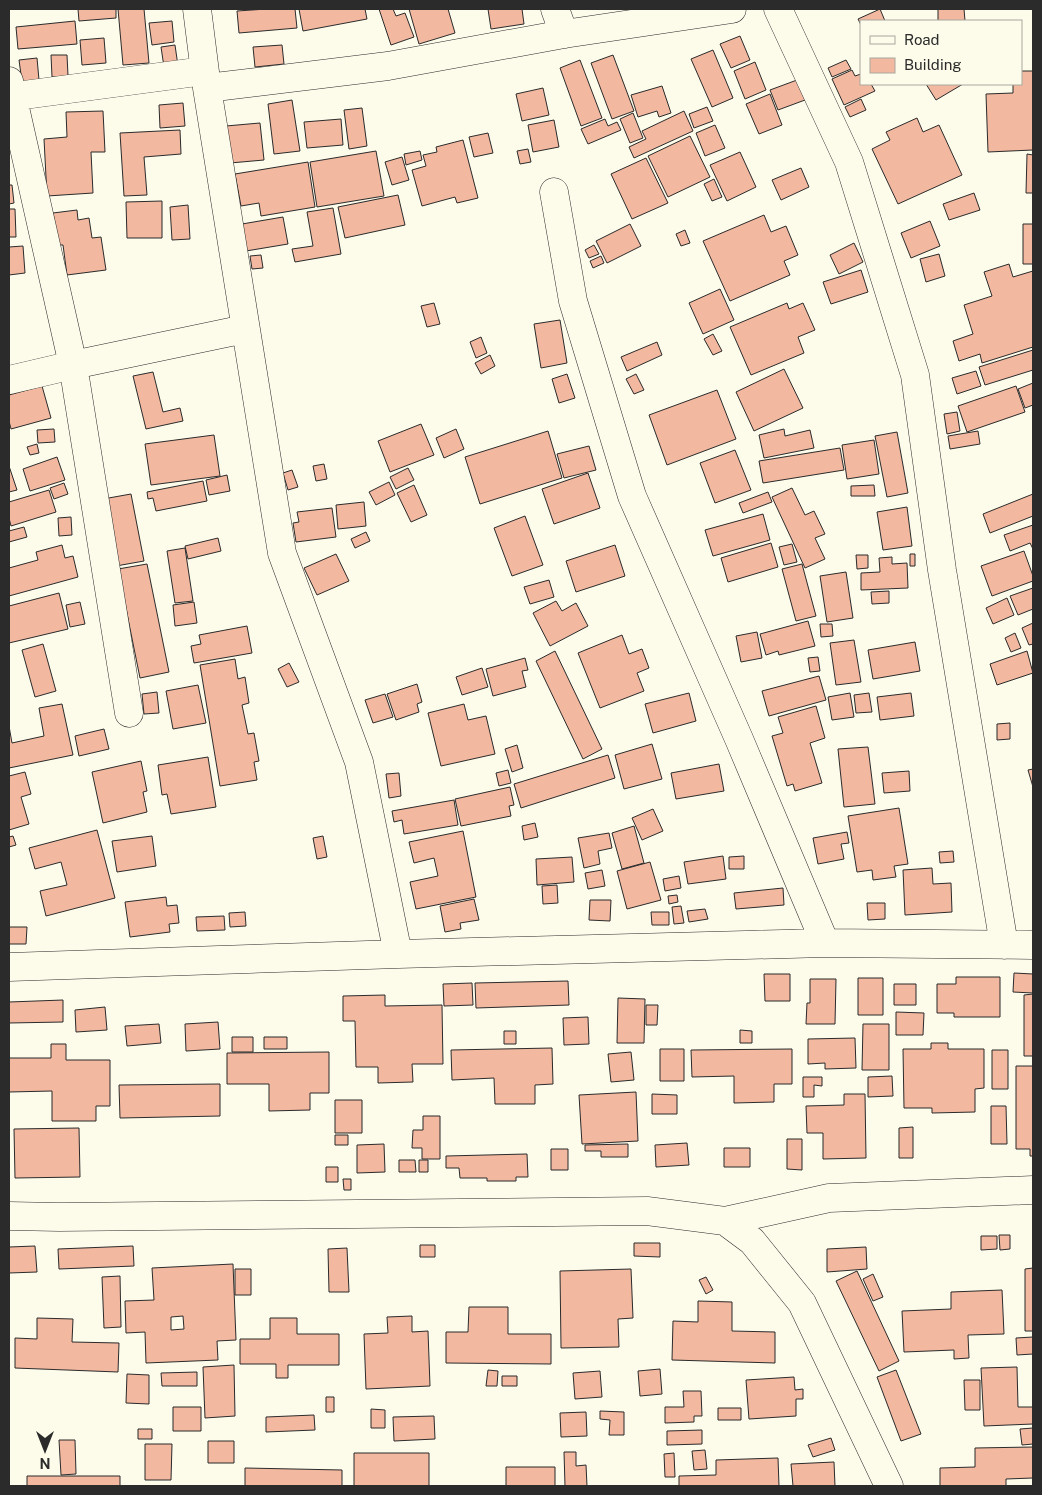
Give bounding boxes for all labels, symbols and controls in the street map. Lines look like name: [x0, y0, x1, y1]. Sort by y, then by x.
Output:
legend: [860, 20, 1022, 85]
text: Road: [904, 31, 940, 48]
text: Building: [904, 56, 962, 73]
north arrow: [20, 1425, 70, 1475]
text: N: [40, 1455, 50, 1471]

